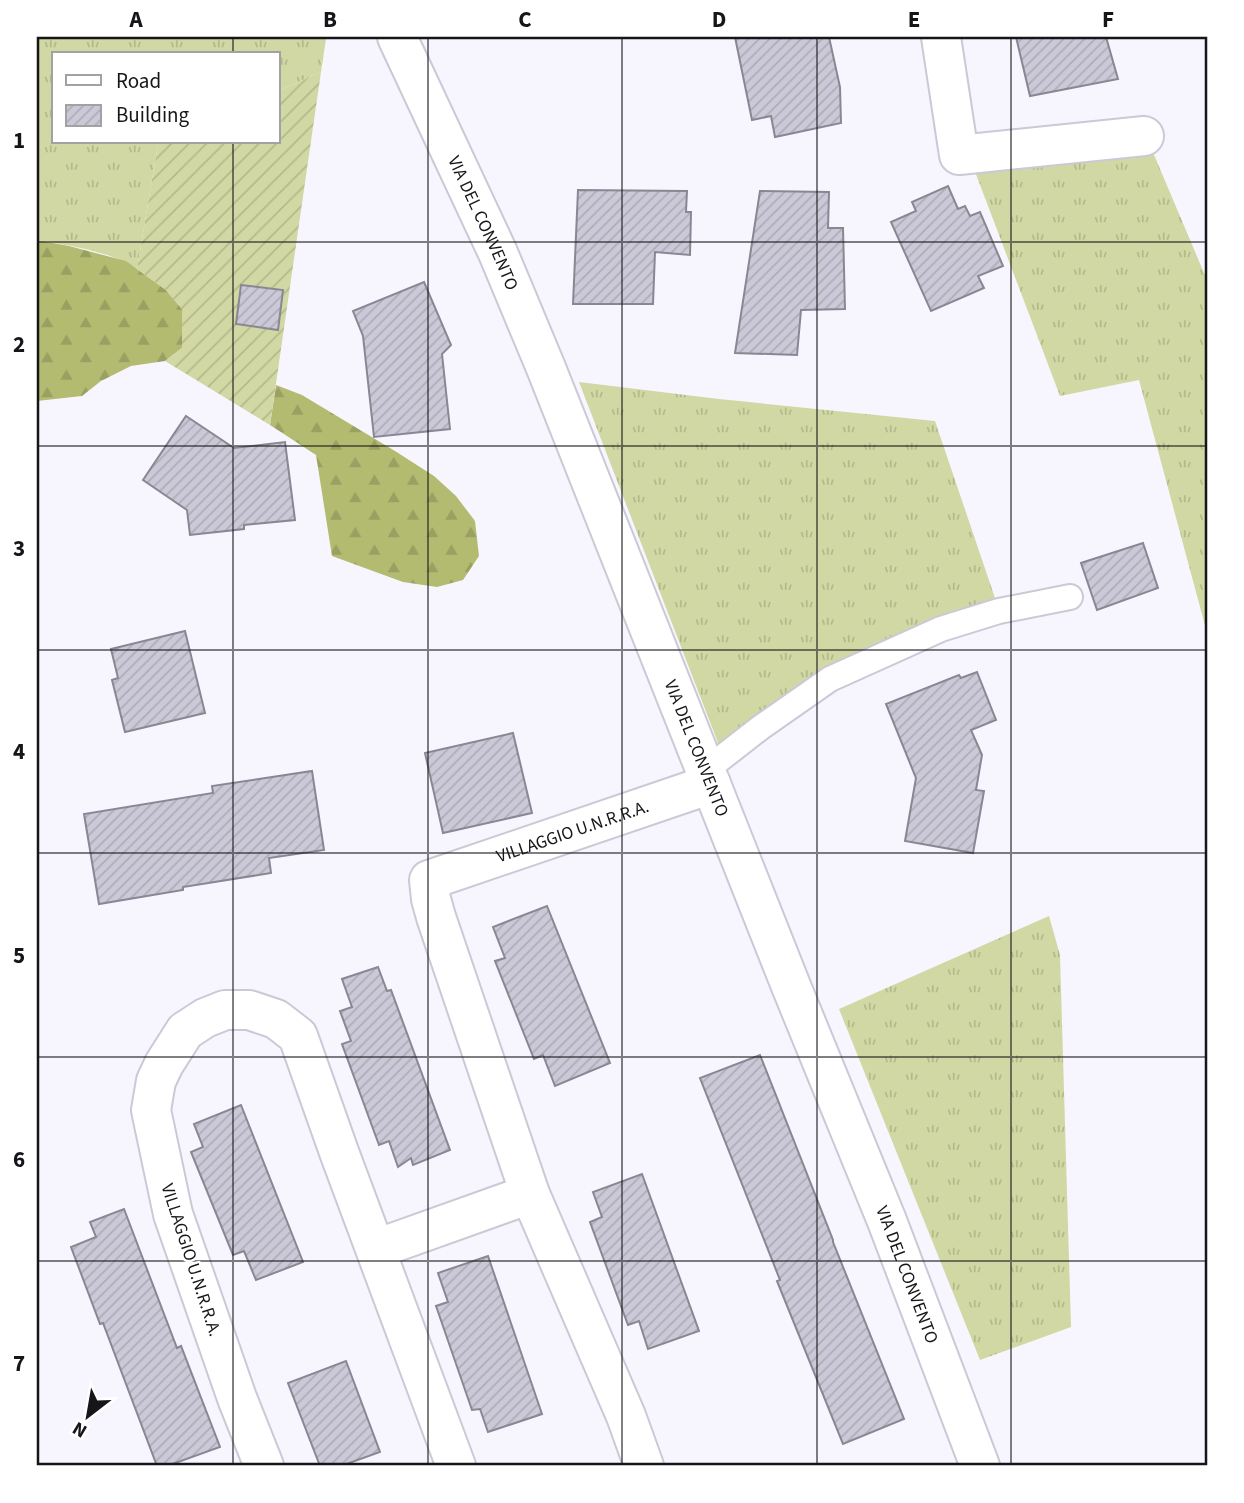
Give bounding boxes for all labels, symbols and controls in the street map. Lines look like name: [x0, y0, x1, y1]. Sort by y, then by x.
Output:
text: A: [128, 3, 143, 36]
text: B: [323, 3, 337, 36]
text: C: [518, 3, 532, 36]
text: D: [712, 3, 726, 36]
text: E: [908, 3, 920, 36]
text: F: [1102, 3, 1114, 36]
legend: [52, 52, 280, 144]
text: Road: [116, 66, 161, 96]
text: Building: [116, 100, 190, 130]
text: 1: [13, 124, 25, 157]
street label: VIA DEL CONVENTO: [442, 152, 525, 294]
text: 2: [13, 328, 25, 361]
text: 3: [13, 532, 25, 565]
street label: VIA DEL CONVENTO: [658, 676, 735, 820]
text: 4: [13, 735, 25, 768]
street label: VILLAGGIO U.N.R.R.A.: [493, 794, 652, 869]
text: 5: [13, 939, 25, 972]
text: 6: [13, 1143, 25, 1176]
street label: VILLAGGIO U.N.R.R.A.: [155, 1180, 227, 1340]
street label: VIA DEL CONVENTO: [870, 1202, 945, 1347]
text: 7: [13, 1347, 25, 1380]
north arrow: [52, 1380, 122, 1450]
text: N: [68, 1414, 92, 1444]

